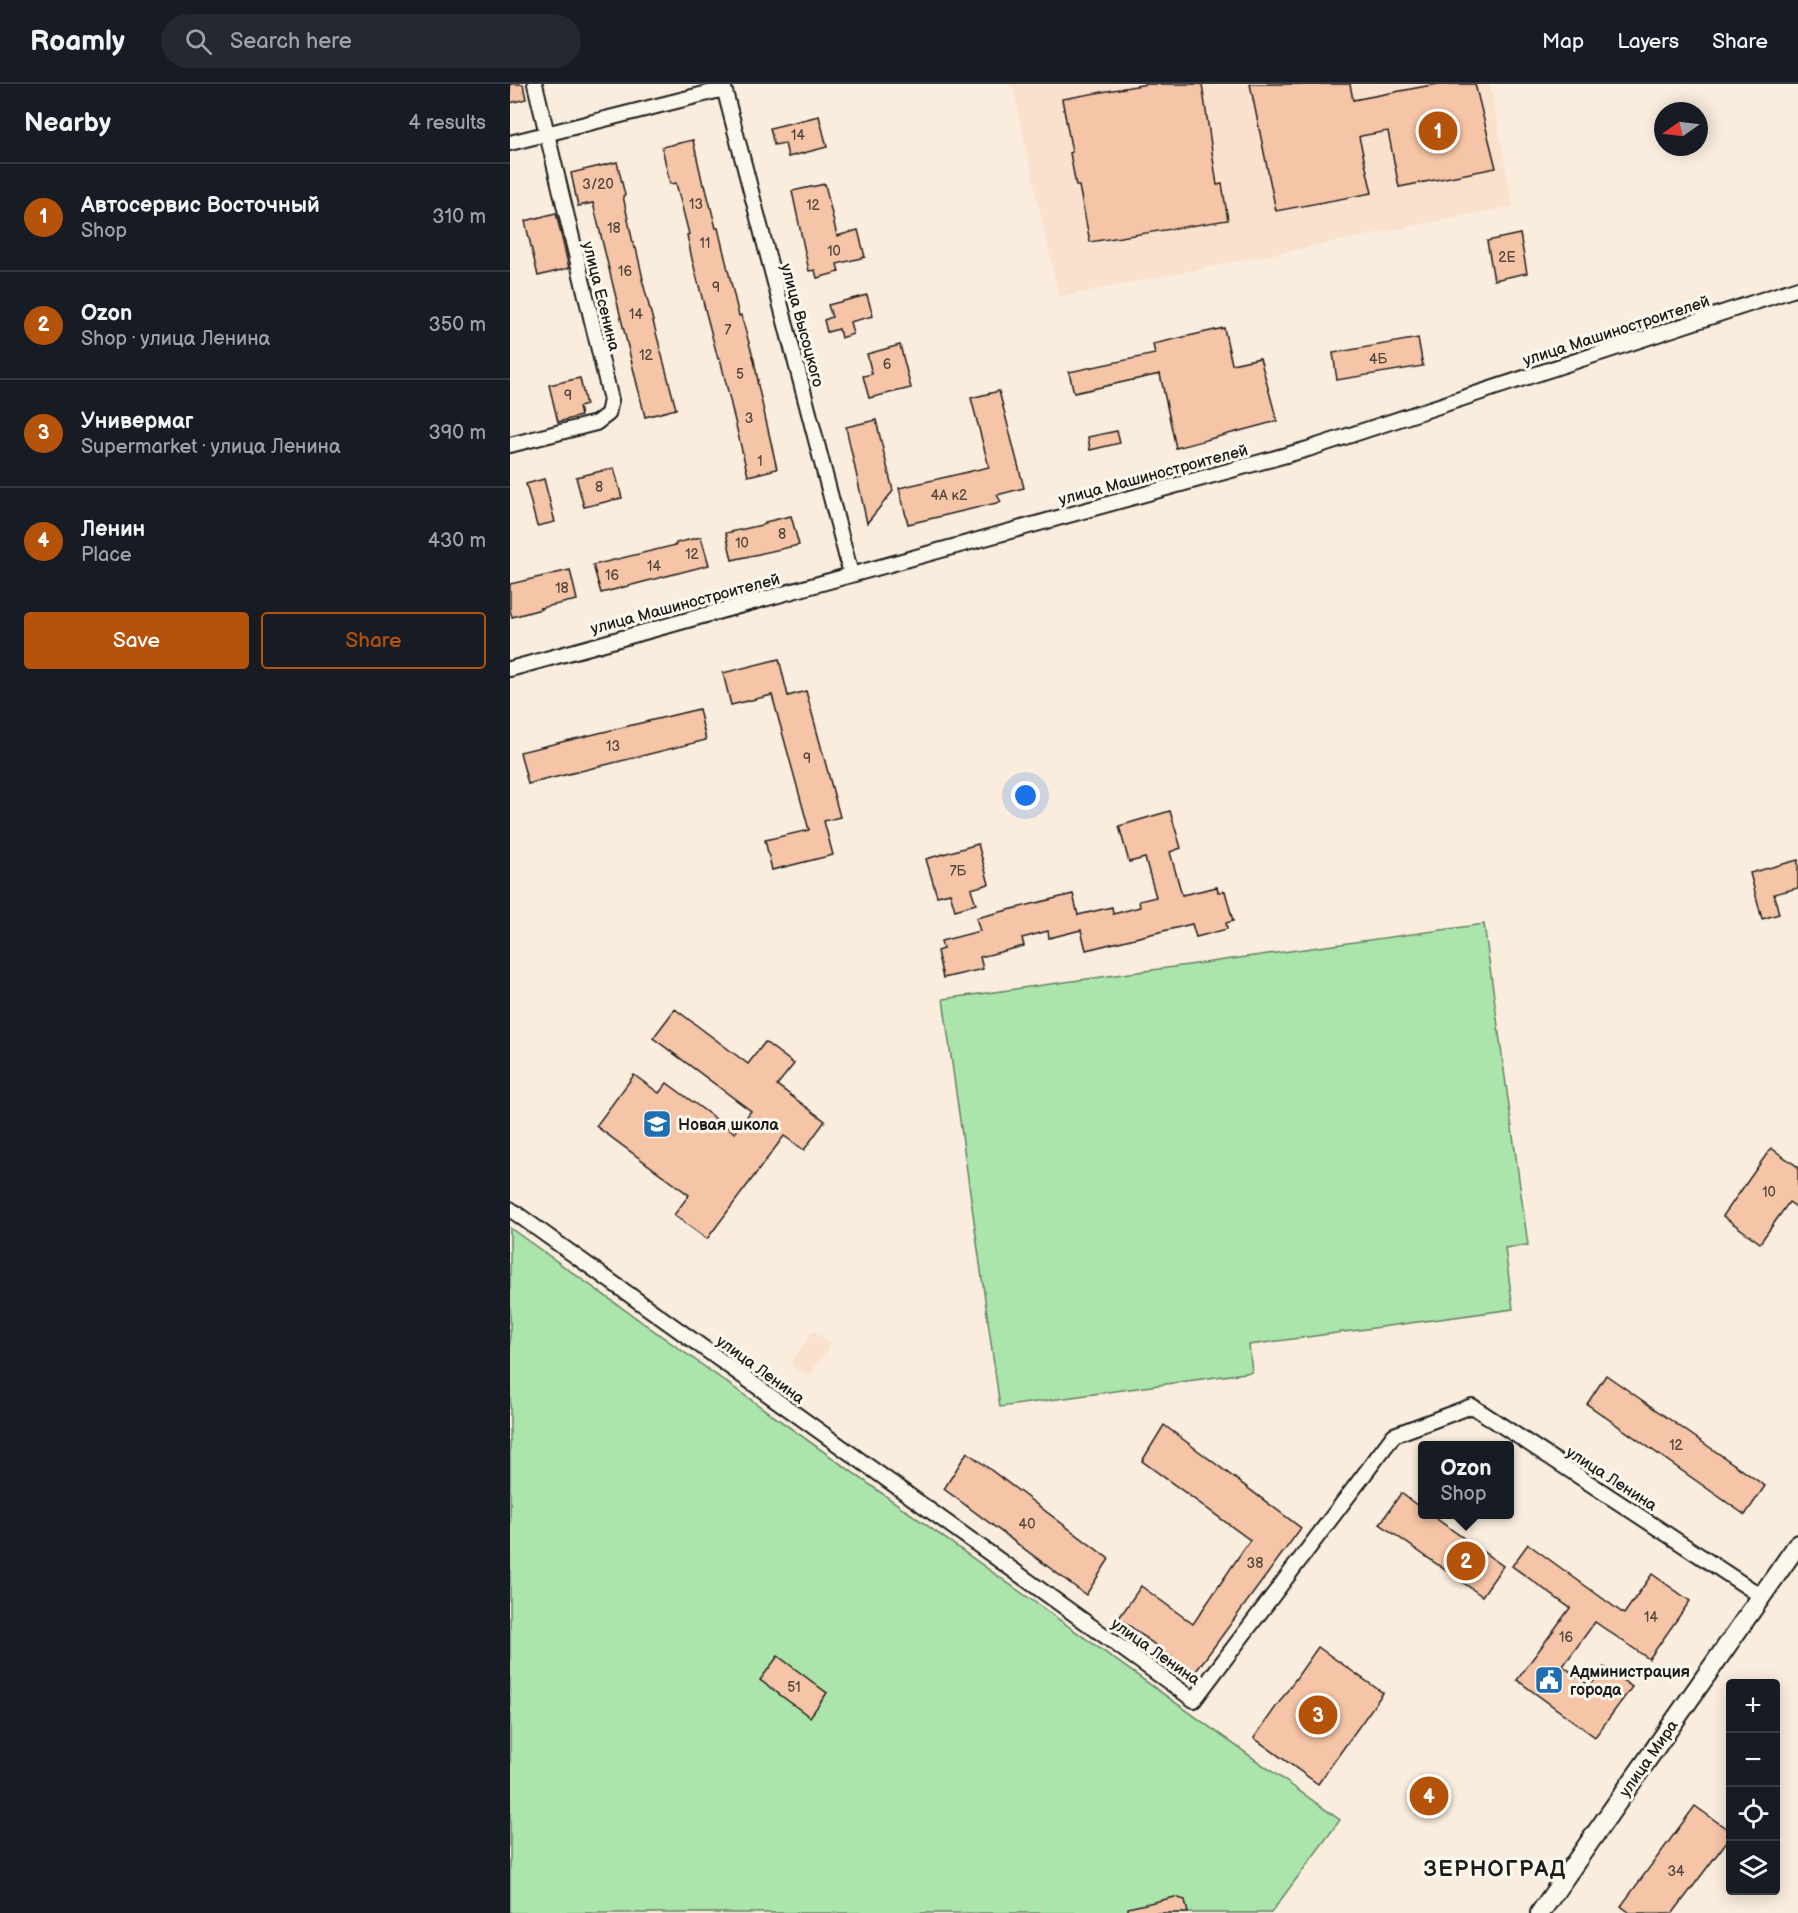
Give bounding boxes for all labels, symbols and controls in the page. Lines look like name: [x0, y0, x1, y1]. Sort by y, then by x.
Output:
search box: [161, 14, 581, 68]
text: Roamly: [30, 25, 125, 58]
icon: search: [182, 25, 215, 58]
text: Search here: [230, 28, 352, 55]
text: Map: [1542, 29, 1584, 54]
text: Layers: [1617, 29, 1679, 54]
text: Share: [1712, 29, 1768, 54]
north arrow: [1654, 102, 1708, 156]
text: Nearby: [24, 108, 111, 139]
pin: 1: [1418, 108, 1458, 154]
text: 4 results: [408, 111, 486, 135]
house number: 14: [791, 127, 805, 144]
house number: 3/20: [582, 176, 614, 193]
text: Автосервис Восточный: [81, 192, 320, 219]
house number: 13: [689, 196, 703, 213]
house number: 12: [806, 197, 821, 214]
text: 1: [39, 205, 48, 229]
text: 310 m: [432, 205, 486, 229]
text: Shop: [81, 219, 127, 243]
house number: 18: [607, 220, 621, 237]
house number: 11: [700, 235, 710, 252]
street label: улица Есенина: [578, 240, 623, 354]
house number: 10: [827, 243, 841, 260]
house number: 2Е: [1498, 249, 1516, 266]
street label: улица Высоцкого: [776, 262, 827, 389]
house number: 16: [618, 263, 632, 280]
house number: 9: [712, 279, 720, 296]
street label: улица Машиностроителей: [1521, 292, 1712, 371]
text: Ozon: [81, 300, 132, 327]
house number: 14: [629, 306, 643, 323]
text: 2: [38, 313, 49, 337]
text: 350 m: [429, 313, 486, 337]
house number: 7: [725, 322, 732, 339]
text: Shop · улица Ленина: [81, 327, 270, 351]
house number: 12: [639, 347, 654, 364]
house number: 4Б: [1369, 351, 1387, 368]
house number: 6: [883, 356, 892, 373]
house number: 5: [736, 366, 744, 383]
house number: 9: [564, 387, 572, 404]
text: Универмаг: [81, 408, 193, 435]
house number: 3: [745, 410, 753, 427]
text: 3: [38, 421, 49, 445]
text: 390 m: [428, 421, 486, 445]
text: Supermarket · улица Ленина: [81, 435, 341, 459]
street label: улица Машиностроителей: [1057, 441, 1250, 510]
house number: 1: [757, 453, 763, 470]
house number: 8: [595, 479, 603, 496]
house number: 4А к2: [931, 487, 968, 504]
text: Ленин: [81, 516, 145, 543]
house number: 8: [778, 526, 786, 543]
text: 4: [38, 529, 49, 553]
text: 430 m: [428, 529, 486, 553]
house number: 10: [735, 535, 749, 552]
text: Place: [81, 543, 132, 567]
house number: 12: [685, 546, 700, 563]
house number: 14: [647, 558, 661, 575]
house number: 16: [605, 567, 619, 584]
street label: улица Машиностроителей: [589, 570, 782, 639]
house number: 18: [555, 580, 569, 597]
button: Save: [24, 612, 249, 669]
button: Share: [261, 612, 486, 669]
house number: 13: [606, 738, 620, 755]
house number: 9: [803, 750, 811, 767]
your location: [1011, 781, 1040, 810]
house number: 7Б: [950, 863, 967, 880]
school or university icon: Новая школа: [641, 1108, 673, 1140]
place label: Новая школа: [678, 1116, 779, 1135]
house number: 10: [1762, 1184, 1776, 1201]
street label: улица Ленина: [712, 1332, 808, 1409]
house number: 12: [1669, 1437, 1684, 1454]
popup: [1418, 1441, 1514, 1519]
street label: улица Ленина: [1562, 1443, 1660, 1516]
text: Ozon: [1440, 1455, 1492, 1482]
text: Shop: [1440, 1482, 1487, 1506]
house number: 40: [1019, 1516, 1035, 1533]
pin: 2: [1446, 1538, 1486, 1584]
house number: 38: [1247, 1555, 1263, 1572]
house number: 14: [1644, 1609, 1658, 1626]
street label: улица Ленина: [1107, 1615, 1204, 1690]
house number: 16: [1559, 1629, 1573, 1646]
place label: Администрация города: [1569, 1663, 1690, 1700]
public building icon: Администрация города: [1533, 1664, 1565, 1696]
house number: 51: [787, 1679, 801, 1696]
map controls: [1726, 1679, 1780, 1895]
button: +: [1726, 1679, 1780, 1733]
pin: 3: [1298, 1692, 1338, 1738]
street label: улица Мира: [1616, 1716, 1683, 1801]
button: −: [1726, 1733, 1780, 1787]
pin: 4: [1410, 1774, 1448, 1818]
button: locate: [1726, 1787, 1780, 1841]
button: layers: [1726, 1841, 1780, 1895]
district label: ЗЕРНОГРАД: [1423, 1856, 1567, 1883]
house number: 34: [1667, 1863, 1685, 1880]

